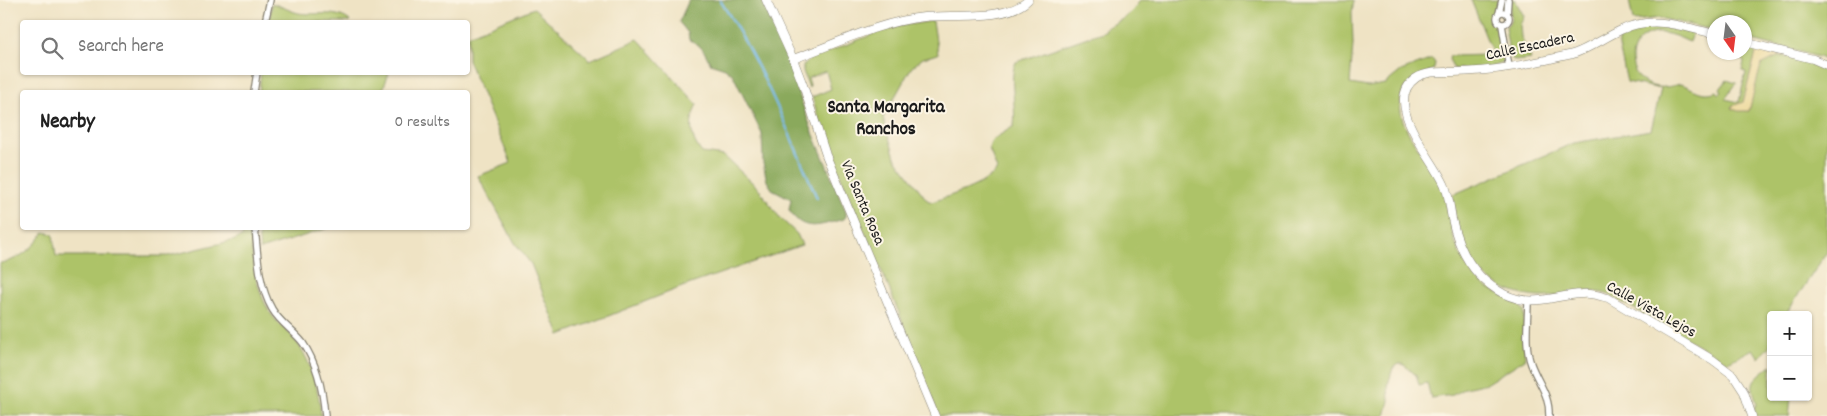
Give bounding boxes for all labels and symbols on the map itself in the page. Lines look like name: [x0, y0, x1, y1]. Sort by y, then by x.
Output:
north arrow: [1707, 15, 1752, 60]
street label: Calle Escadera: [1484, 26, 1577, 68]
district label: Santa Margarita Ranchos: [827, 95, 946, 144]
street label: Via Santa Rosa: [834, 157, 890, 249]
street label: Calle Vista Lejos: [1602, 276, 1700, 344]

